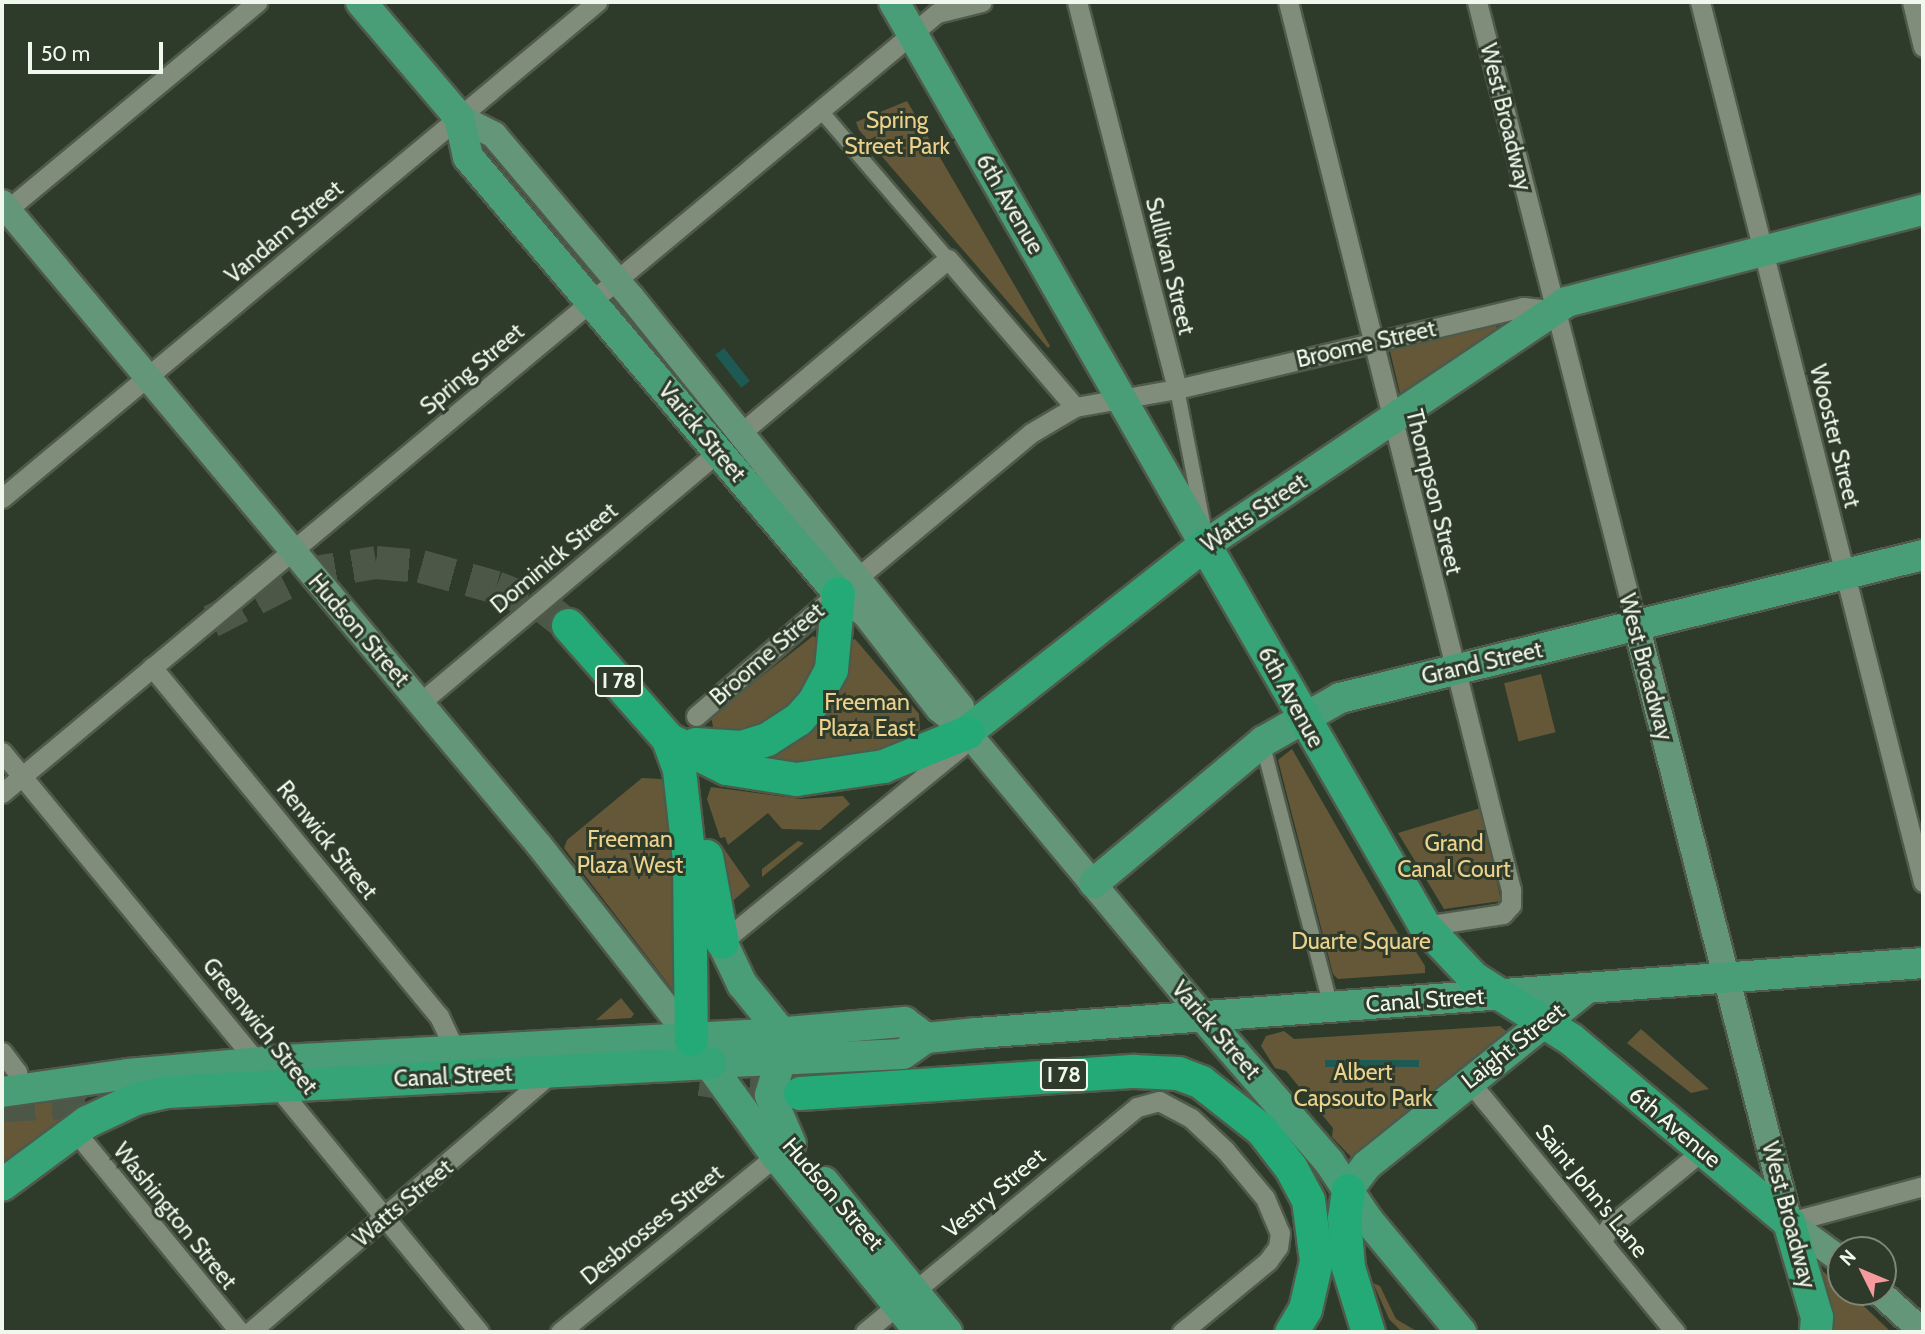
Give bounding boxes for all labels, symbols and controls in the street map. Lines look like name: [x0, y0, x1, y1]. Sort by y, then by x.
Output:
scale bar: [32, 28, 166, 72]
street label: West Broadway: [1474, 40, 1538, 194]
text: 50 m: [41, 41, 90, 66]
park label: Spring Street Park: [844, 106, 950, 160]
street label: 6th Avenue: [970, 149, 1050, 259]
street label: Vandam Street: [219, 175, 349, 289]
street label: Sullivan Street: [1140, 195, 1200, 337]
street label: Broome Street: [1294, 315, 1438, 373]
street label: Spring Street: [415, 318, 529, 420]
street label: Wooster Street: [1804, 362, 1866, 510]
street label: Varick Street: [652, 377, 752, 487]
street label: Thompson Street: [1400, 406, 1468, 578]
street label: Watts Street: [1196, 468, 1312, 558]
street label: Dominick Street: [485, 497, 623, 619]
street label: Hudson Street: [303, 568, 415, 692]
street label: West Broadway: [1613, 591, 1679, 743]
street label: Broome Street: [704, 597, 830, 711]
street label: Grand Street: [1419, 636, 1545, 690]
street label: 6th Avenue: [1252, 642, 1330, 752]
road number: I 78: [594, 664, 644, 698]
park label: Freeman Plaza East: [818, 688, 916, 742]
street label: Renwick Street: [271, 775, 383, 905]
park label: Freeman Plaza West: [577, 825, 683, 879]
park label: Grand Canal Court: [1397, 829, 1511, 883]
park label: Duarte Square: [1291, 927, 1431, 955]
street label: Greenwich Street: [197, 952, 323, 1100]
street label: Varick Street: [1166, 975, 1266, 1085]
street label: Canal Street: [1365, 982, 1485, 1018]
street label: Laight Street: [1456, 997, 1570, 1095]
road number: I 78: [1040, 1058, 1088, 1092]
park label: Albert Capsouto Park: [1293, 1058, 1433, 1112]
street label: Canal Street: [393, 1059, 513, 1093]
street label: 6th Avenue: [1623, 1081, 1727, 1173]
street label: Saint John's Lane: [1530, 1119, 1654, 1263]
street label: Hudson Street: [777, 1132, 889, 1256]
street label: Washington Street: [107, 1137, 243, 1295]
street label: West Broadway: [1756, 1139, 1822, 1291]
street label: Vestry Street: [937, 1142, 1051, 1244]
street label: Watts Street: [348, 1154, 458, 1252]
street label: Desbrosses Street: [575, 1159, 729, 1291]
north arrow: [1827, 1236, 1897, 1306]
text: N: [1835, 1245, 1861, 1270]

